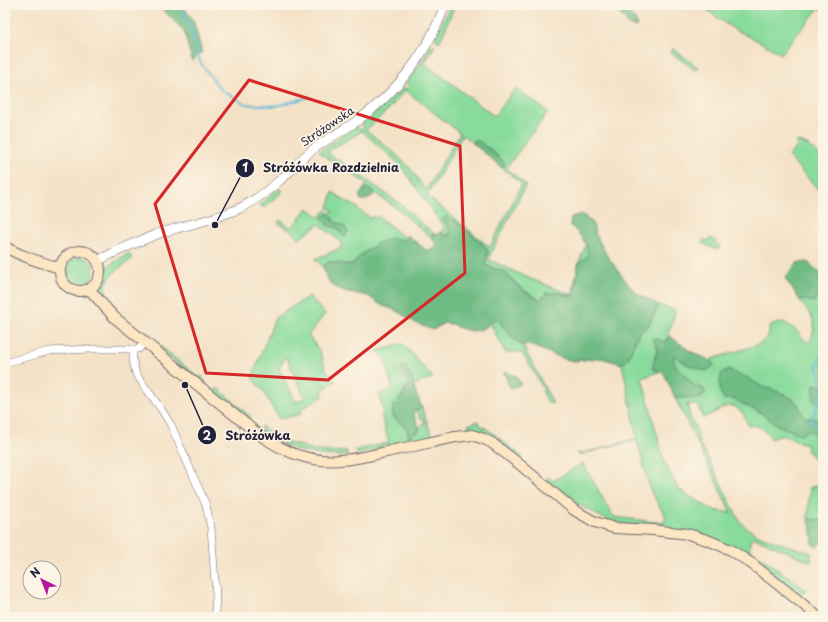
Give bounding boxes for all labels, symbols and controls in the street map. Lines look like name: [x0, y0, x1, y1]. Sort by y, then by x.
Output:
street label: Stróżowska: [297, 102, 357, 150]
callout: Stróżówka Rozdzielnia: [235, 156, 407, 180]
text: 1: [242, 158, 248, 176]
text: Stróżówka Rozdzielnia: [263, 158, 399, 176]
callout: Stróżówka: [197, 423, 299, 447]
text: 2: [203, 426, 212, 444]
text: Stróżówka: [225, 426, 291, 444]
north arrow: [22, 560, 62, 600]
text: N: [26, 563, 44, 582]

